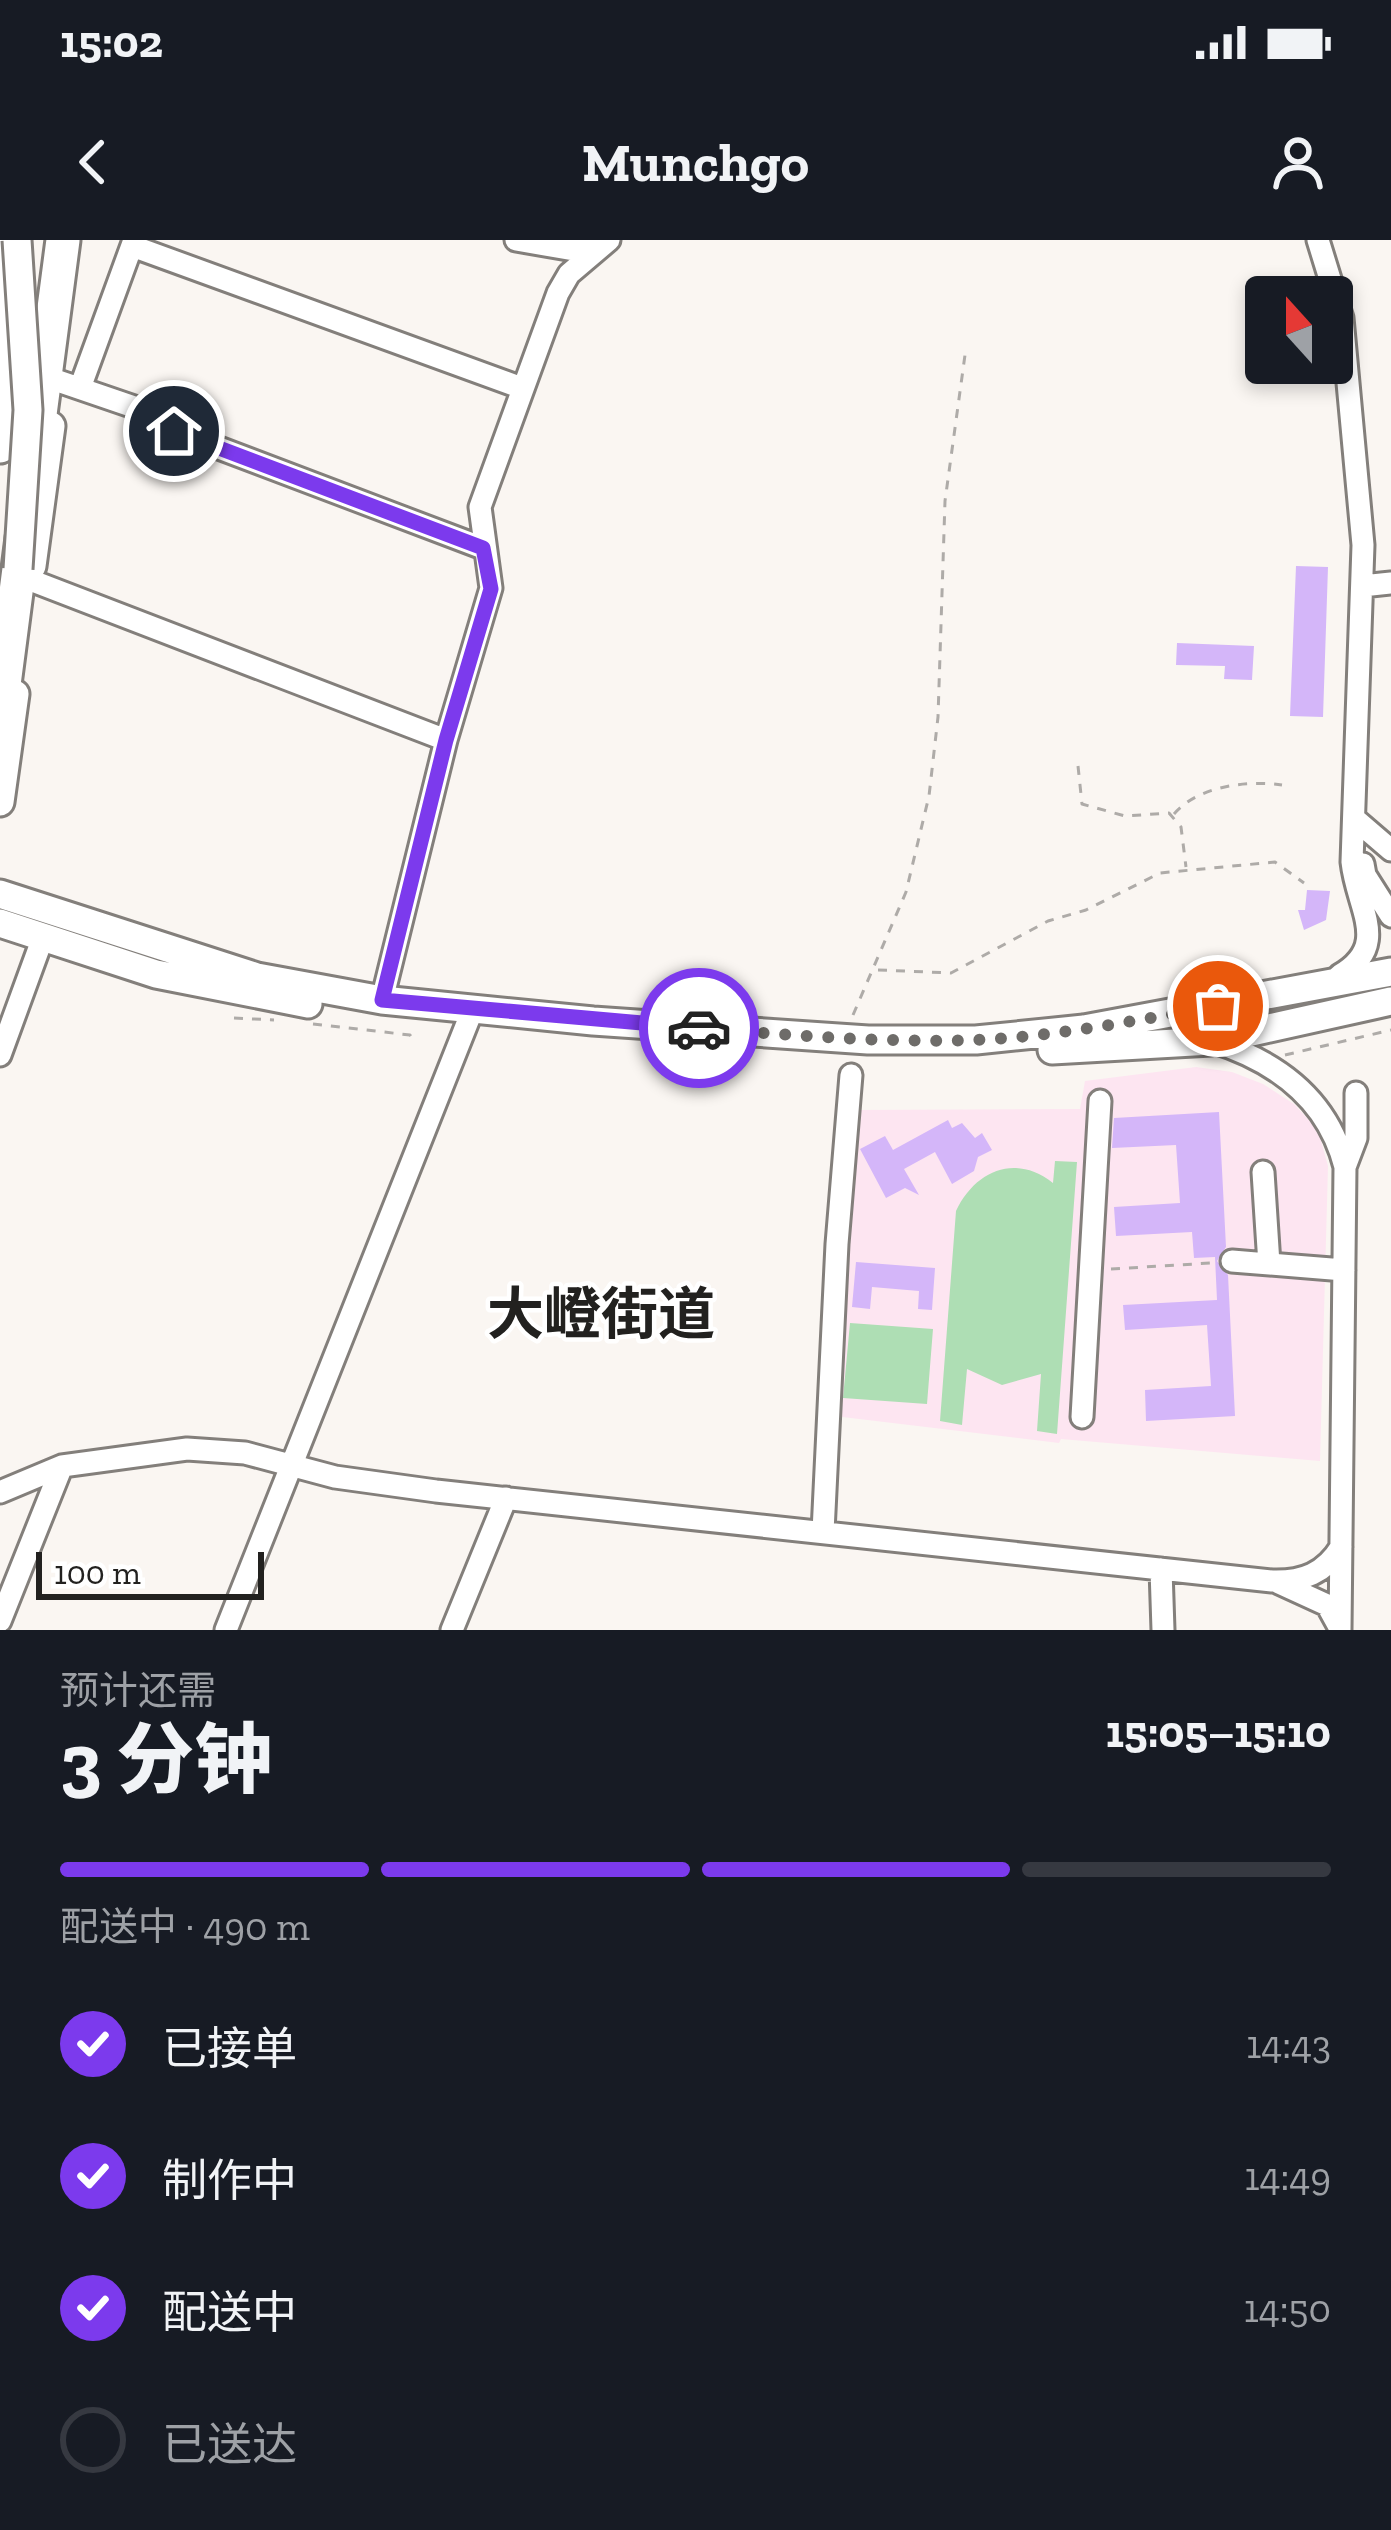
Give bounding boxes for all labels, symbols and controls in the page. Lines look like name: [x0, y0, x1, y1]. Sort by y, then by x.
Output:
text: 15:02: [60, 15, 163, 69]
icon: back: [60, 129, 126, 195]
icon: person: [1265, 129, 1331, 195]
text: Munchgo: [582, 130, 809, 195]
north arrow: [1245, 276, 1353, 384]
map controls: [1245, 276, 1353, 384]
pin: [123, 380, 225, 482]
icon: home: [141, 398, 207, 464]
pin: [1167, 955, 1269, 1057]
courier: [639, 968, 759, 1088]
icon: bag: [1185, 973, 1251, 1039]
icon: car: [666, 995, 732, 1061]
district label: 大嶝街道: [487, 1280, 715, 1349]
scale bar: [36, 1546, 264, 1599]
text: 100 m: [54, 1553, 141, 1592]
text: 预计还需: [60, 1667, 216, 1714]
text: 15:05–15:10: [1106, 1705, 1331, 1759]
text: 3 分钟: [60, 1713, 272, 1807]
text: 配送中 · 490 m: [60, 1903, 310, 1950]
icon: check: [60, 2011, 126, 2077]
text: 14:43: [1246, 2021, 1331, 2068]
text: 已接单: [162, 2022, 297, 2076]
icon: check: [60, 2143, 126, 2209]
text: 14:49: [1244, 2153, 1331, 2200]
text: 制作中: [162, 2154, 297, 2208]
icon: check: [60, 2275, 126, 2341]
text: 14:50: [1244, 2285, 1331, 2332]
text: 配送中: [162, 2286, 297, 2340]
text: 已送达: [162, 2418, 297, 2472]

